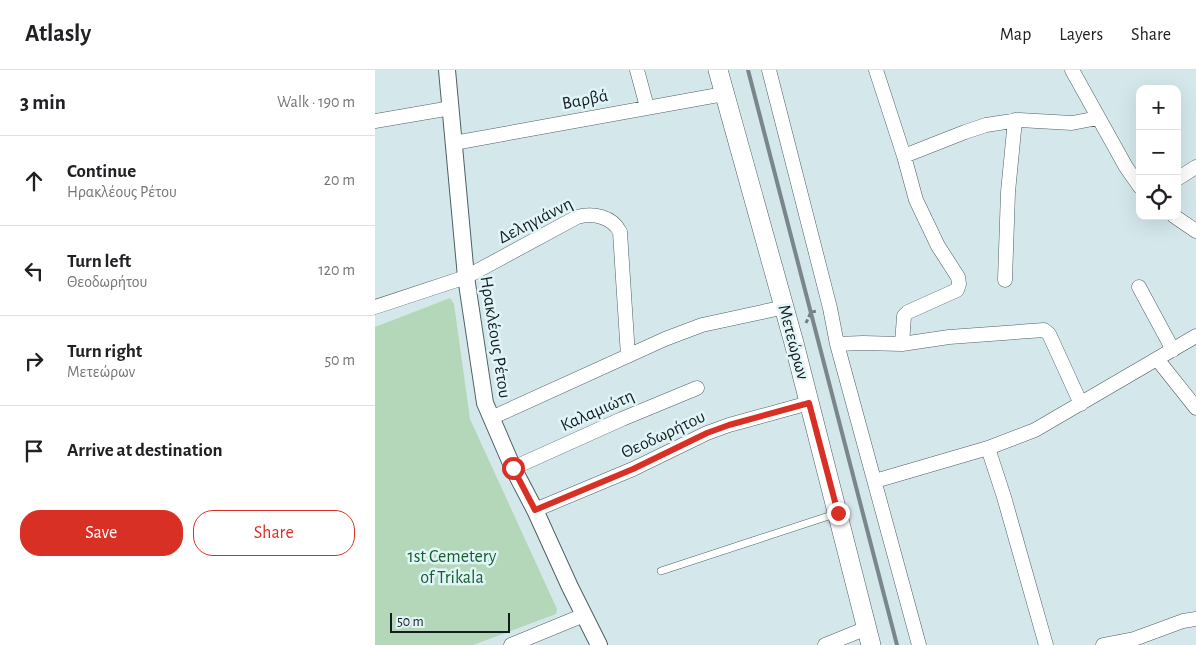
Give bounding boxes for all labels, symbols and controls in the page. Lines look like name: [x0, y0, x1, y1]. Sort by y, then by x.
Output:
text: Atlasly: [25, 22, 91, 46]
text: Map: [1000, 26, 1031, 44]
text: Layers: [1059, 26, 1103, 44]
text: Share: [1131, 26, 1171, 44]
map controls: [1136, 85, 1181, 220]
button: +: [1136, 85, 1181, 130]
street label: Βαρβά: [561, 87, 610, 113]
text: 3 min: [20, 92, 66, 113]
text: Walk · 190 m: [277, 94, 355, 110]
button: −: [1136, 130, 1181, 175]
text: Continue: [67, 162, 136, 181]
icon: ahead: [20, 167, 48, 195]
text: 20 m: [324, 172, 355, 188]
button: locate: [1136, 175, 1181, 220]
text: Ηρακλέους Ρέτου: [67, 184, 177, 200]
street label: Δεληγιάννη: [495, 195, 576, 247]
text: Turn left: [67, 252, 131, 271]
icon: left: [20, 257, 48, 285]
text: 120 m: [318, 262, 355, 278]
text: Θεοδωρήτου: [67, 274, 147, 290]
street label: Ηρακλέους Ρέτου: [476, 275, 514, 400]
street label: Μετεώρων: [774, 303, 812, 382]
text: Turn right: [67, 342, 142, 361]
icon: right: [20, 347, 48, 375]
text: 50 m: [324, 352, 355, 368]
text: Μετεώρων: [67, 364, 135, 380]
street label: Καλαμιώτη: [558, 387, 637, 435]
street label: Θεοδωρήτου: [619, 408, 708, 462]
icon: arrive: [20, 437, 48, 465]
text: Arrive at destination: [67, 441, 223, 460]
route start: [502, 457, 525, 480]
route end: [827, 502, 850, 525]
button: Save: [20, 510, 183, 556]
button: Share: [193, 510, 355, 556]
park label: 1st Cemetery of Trikala: [407, 548, 497, 587]
scale bar: [390, 610, 510, 633]
text: 50 m: [397, 615, 424, 629]

